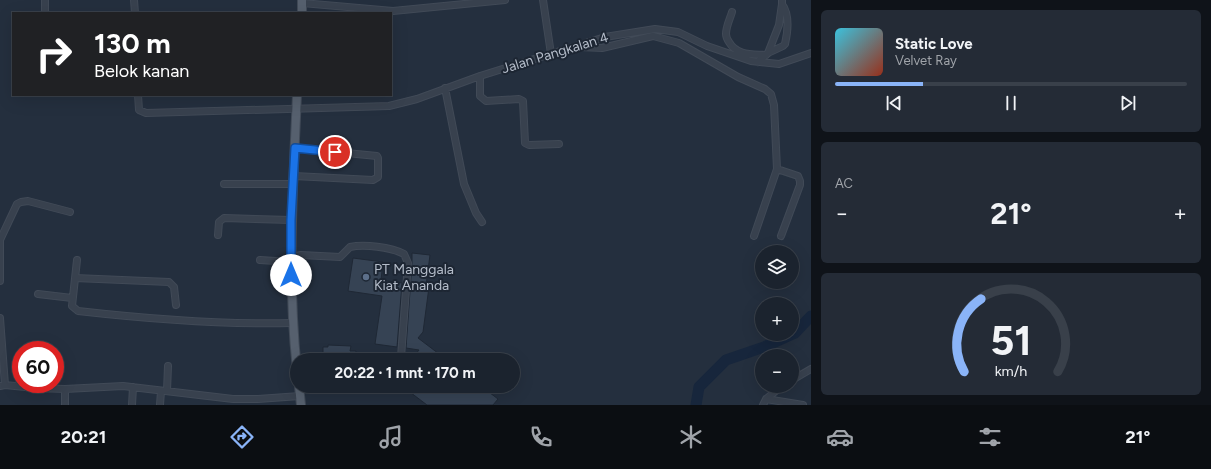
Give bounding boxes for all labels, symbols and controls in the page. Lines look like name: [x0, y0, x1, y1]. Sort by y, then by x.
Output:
text: 130 m: [94, 26, 171, 60]
icon: right: [28, 28, 80, 80]
street label: Jalan Pangkalan 4: [499, 29, 611, 77]
text: Static Love: [895, 35, 973, 53]
text: Velvet Ray: [895, 53, 957, 68]
text: Belok kanan: [94, 60, 189, 82]
icon: previous: [883, 92, 905, 114]
icon: pause: [1000, 92, 1022, 114]
icon: next: [1117, 92, 1139, 114]
pin: [318, 135, 352, 169]
icon: arrive: [324, 141, 346, 163]
text: AC: [835, 176, 853, 191]
text: 21°: [990, 195, 1032, 232]
text: −: [835, 200, 849, 227]
text: +: [1173, 200, 1187, 227]
map controls: [755, 245, 799, 393]
button: layers: [755, 245, 799, 289]
position arrow: [270, 254, 312, 296]
place label: PT Manggala Kiat Ananda: [374, 261, 454, 294]
marker: PT Manggala Kiat Ananda: [361, 272, 371, 282]
button: +: [755, 297, 799, 341]
text: 51: [990, 315, 1032, 365]
speed limit sign: 60: [12, 341, 64, 393]
button: −: [755, 349, 799, 393]
text: km/h: [995, 362, 1027, 380]
text: 20:22 · 1 mnt · 170 m: [335, 364, 475, 382]
icon: directions: [228, 423, 256, 451]
icon: music: [377, 423, 405, 451]
icon: phone: [527, 423, 555, 451]
icon: climate: [677, 423, 705, 451]
icon: car: [826, 423, 854, 451]
icon: filters: [976, 423, 1004, 451]
text: 20:21: [61, 426, 106, 448]
text: 21°: [1125, 426, 1150, 448]

